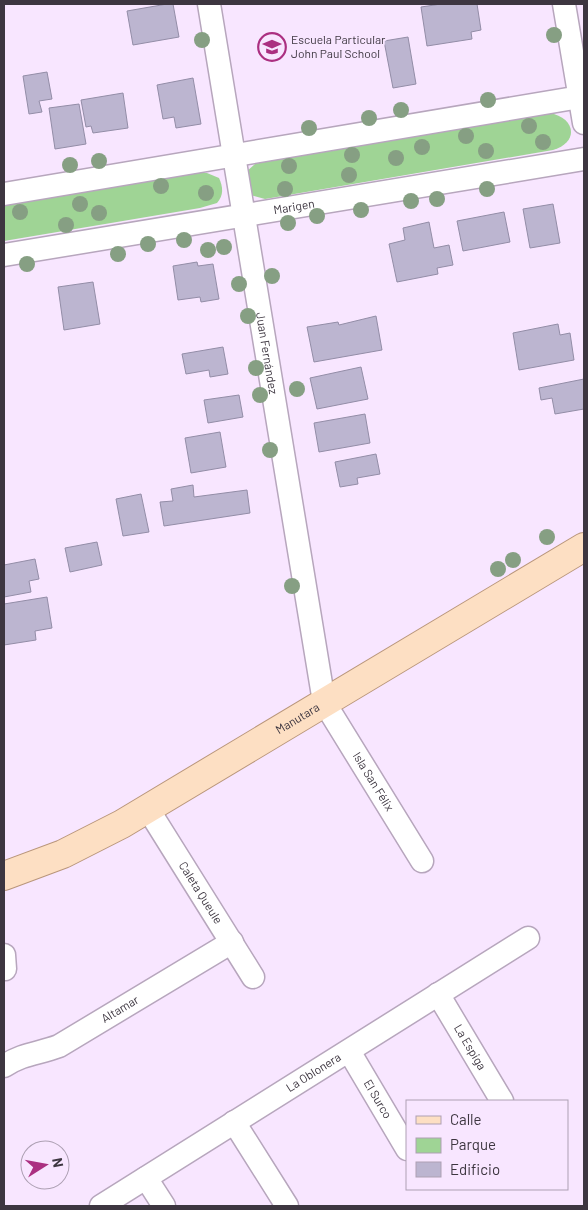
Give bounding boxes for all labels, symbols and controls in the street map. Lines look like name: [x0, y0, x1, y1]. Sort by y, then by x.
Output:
school or university icon: Escuela Particular John Paul School: [257, 32, 287, 62]
place label: Escuela Particular John Paul School: [291, 32, 386, 60]
street label: Marigen: [272, 196, 315, 216]
street label: Juan Fernández: [254, 311, 281, 395]
street label: Manutara: [273, 699, 322, 736]
street label: Isla San Félix: [351, 749, 398, 813]
street label: Caleta Queule: [177, 859, 226, 926]
street label: Altamar: [98, 992, 141, 1025]
street label: La Espiga: [452, 1021, 490, 1072]
street label: La Oblonera: [283, 1049, 343, 1094]
street label: El Surco: [361, 1077, 395, 1121]
legend: [406, 1100, 568, 1190]
text: Calle: [450, 1110, 482, 1128]
text: Parque: [450, 1135, 496, 1153]
north arrow: [20, 1140, 70, 1190]
text: N: [49, 1156, 67, 1169]
text: Edificio: [450, 1160, 500, 1178]

